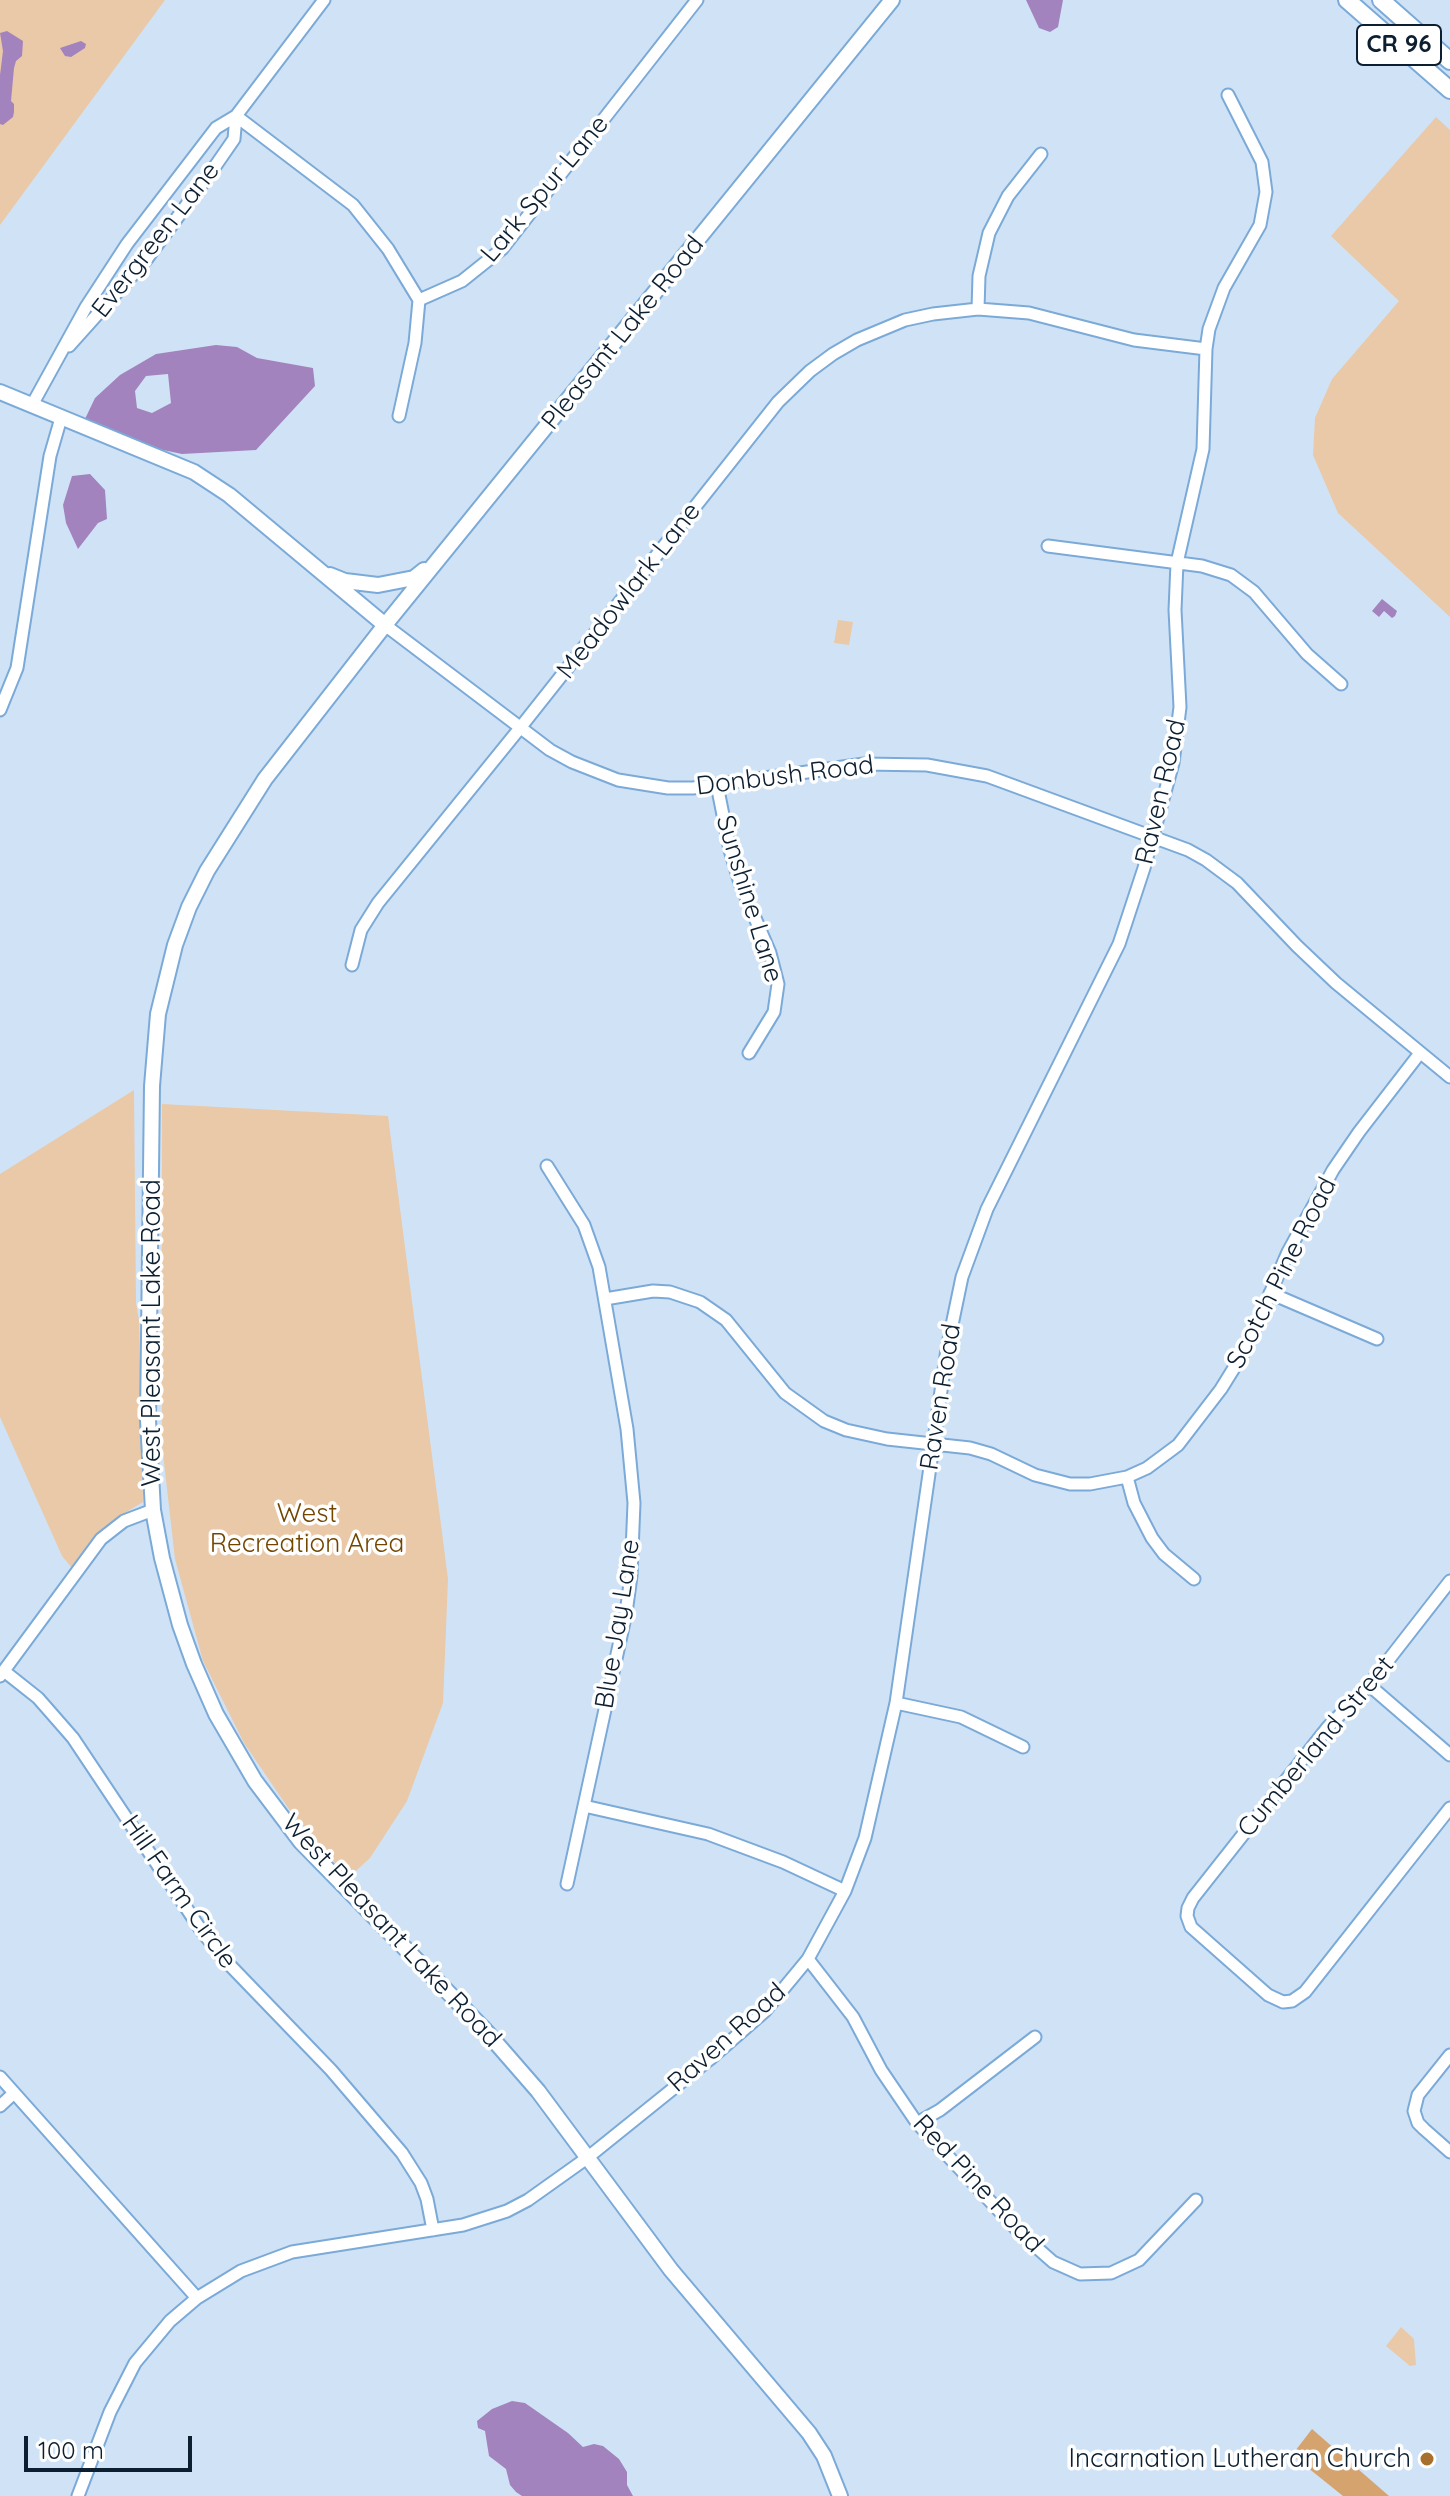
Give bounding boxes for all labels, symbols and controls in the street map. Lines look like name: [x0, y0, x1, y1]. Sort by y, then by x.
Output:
road number: CR 96: [1357, 25, 1441, 65]
street label: Lark Spur Lane: [474, 109, 616, 269]
street label: Evergreen Lane: [86, 156, 226, 324]
street label: Pleasant Lake Road: [535, 230, 711, 436]
street label: Meadowlark Lane: [550, 497, 708, 685]
street label: Raven Road: [1129, 716, 1193, 868]
street label: Donbush Road: [694, 750, 876, 802]
street label: Sunshine Lane: [709, 812, 789, 986]
street label: Scotch Pine Road: [1220, 1172, 1344, 1374]
street label: West Pleasant Lake Road: [136, 1179, 168, 1487]
street label: Raven Road: [914, 1322, 968, 1472]
park label: West Recreation Area: [210, 1498, 404, 1560]
street label: Blue Jay Lane: [589, 1537, 647, 1711]
street label: Cumberland Street: [1231, 1650, 1401, 1844]
street label: West Pleasant Lake Road: [275, 1808, 507, 2054]
street label: Hill Farm Circle: [115, 1809, 243, 1975]
street label: Raven Road: [662, 1977, 792, 2099]
street label: Red Pine Road: [906, 2109, 1050, 2259]
scale bar: [28, 2420, 196, 2470]
text: 100 m: [38, 2435, 104, 2465]
place label: Incarnation Lutheran Church: [1069, 2443, 1411, 2475]
marker: Incarnation Lutheran Church: [1418, 2450, 1436, 2468]

